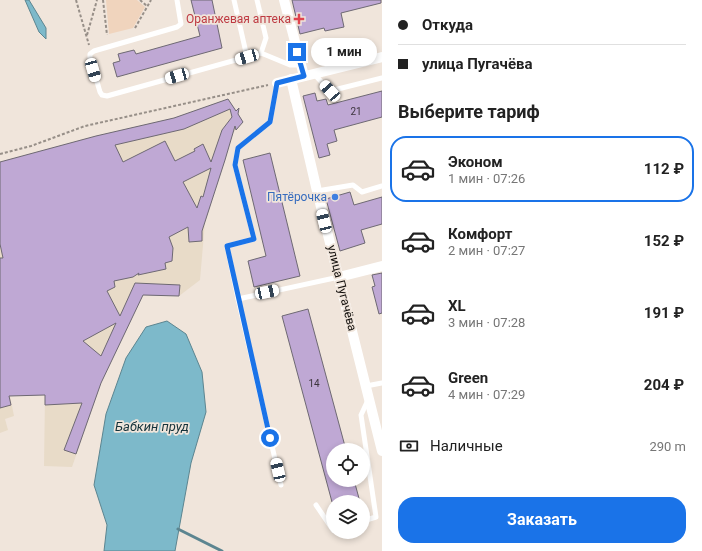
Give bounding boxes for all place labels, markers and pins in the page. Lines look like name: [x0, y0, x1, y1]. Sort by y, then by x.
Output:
place label: Оранжевая аптека: [186, 12, 291, 26]
marker: Оранжевая аптека: [294, 14, 304, 24]
place label: Пятёрочка: [267, 190, 327, 204]
marker: Пятёрочка: [330, 192, 340, 202]

